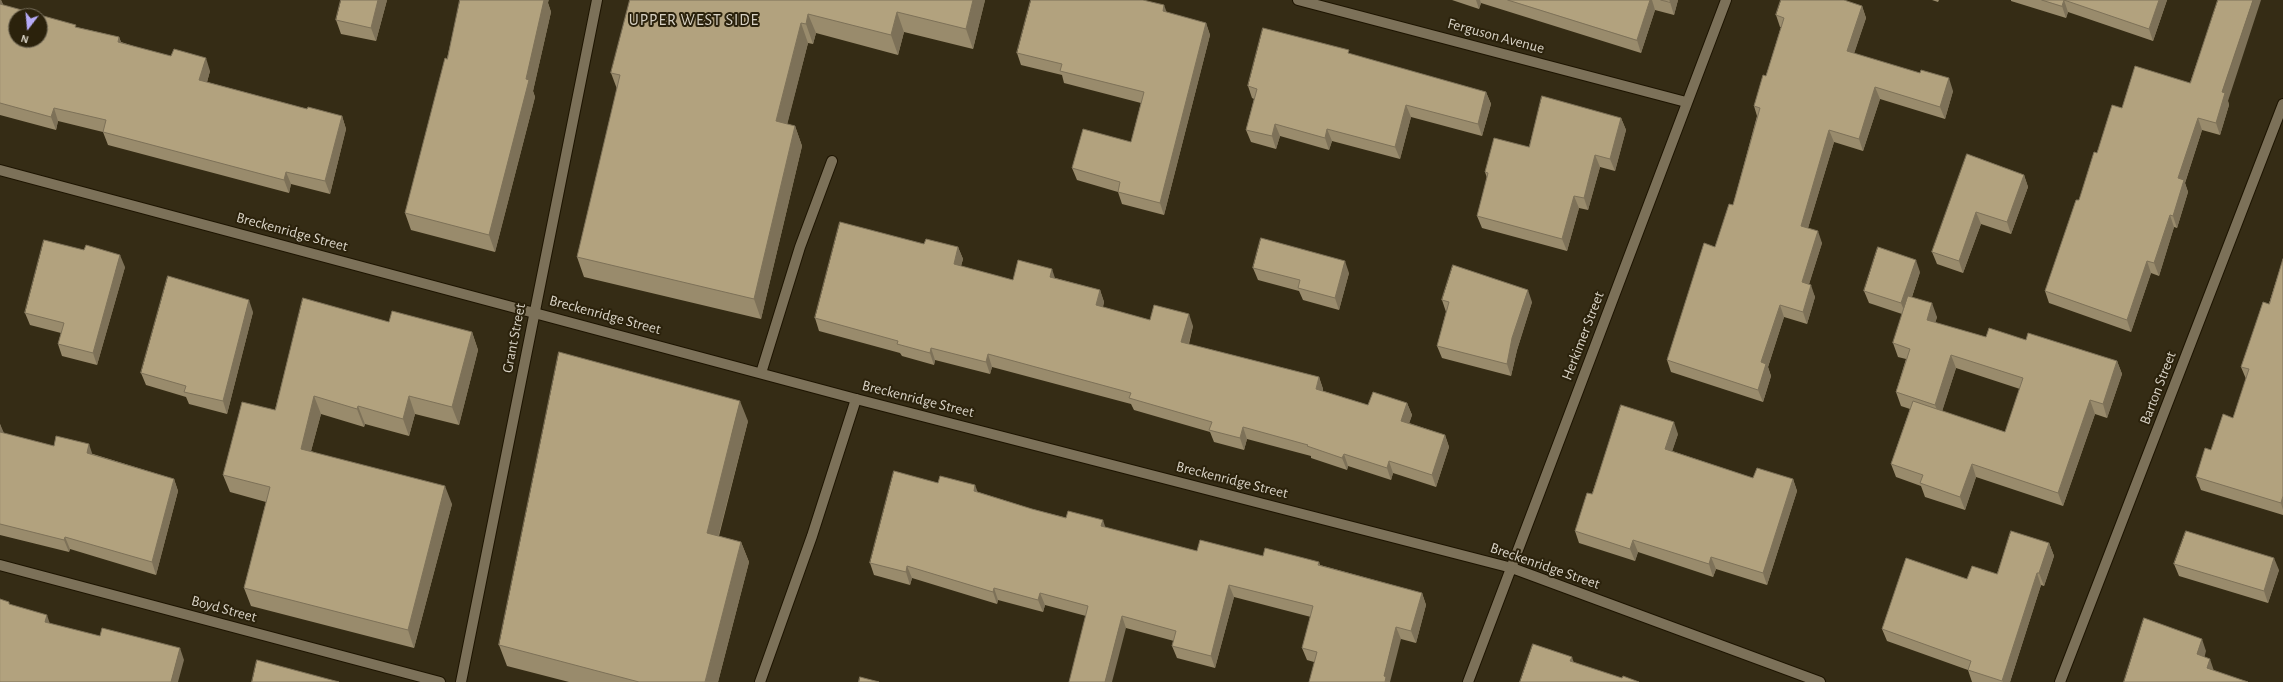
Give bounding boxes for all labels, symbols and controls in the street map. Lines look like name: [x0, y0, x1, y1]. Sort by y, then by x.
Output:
north arrow: [8, 8, 48, 48]
district label: UPPER WEST SIDE: [629, 10, 759, 30]
street label: Ferguson Avenue: [1446, 14, 1546, 58]
text: N: [20, 33, 30, 45]
street label: Breckenridge Street: [234, 208, 350, 256]
street label: Herkimer Street: [1558, 289, 1608, 383]
street label: Breckenridge Street: [547, 291, 663, 339]
street label: Grant Street: [498, 302, 530, 374]
street label: Barton Street: [2136, 349, 2180, 427]
street label: Breckenridge Street: [860, 376, 976, 422]
street label: Breckenridge Street: [1174, 457, 1290, 503]
street label: Breckenridge Street: [1488, 539, 1602, 593]
street label: Boyd Street: [189, 592, 259, 626]

